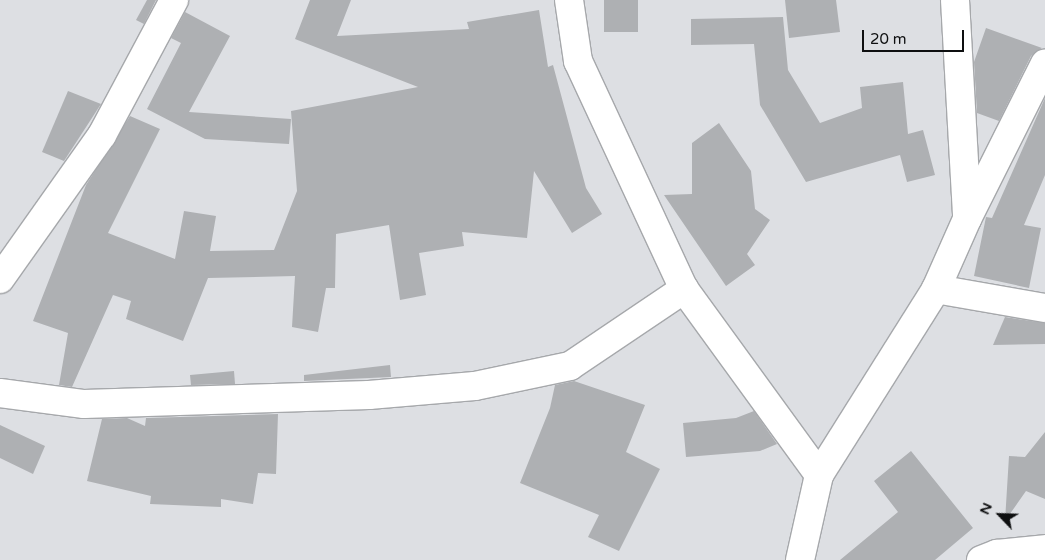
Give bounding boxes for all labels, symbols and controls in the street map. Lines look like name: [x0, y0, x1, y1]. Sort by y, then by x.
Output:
scale bar: [865, 20, 968, 52]
text: 20 m: [870, 30, 907, 48]
north arrow: [975, 490, 1025, 540]
text: N: [976, 500, 996, 517]

